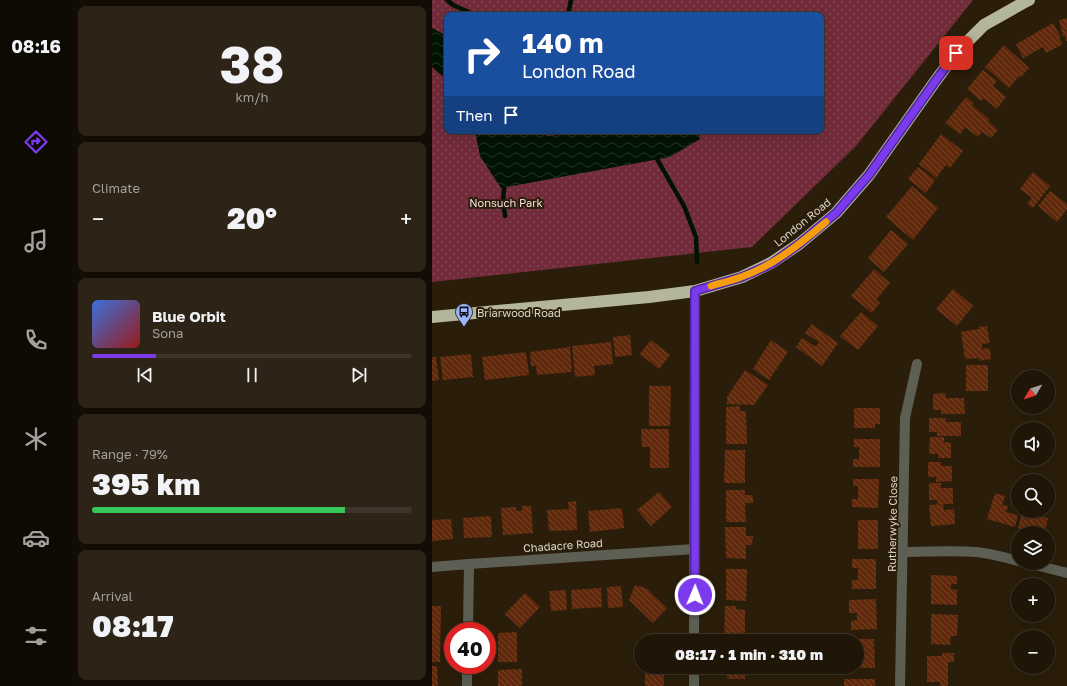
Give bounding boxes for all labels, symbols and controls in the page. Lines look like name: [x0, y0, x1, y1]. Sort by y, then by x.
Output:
text: 140 m: [522, 26, 604, 59]
icon: right: [456, 28, 508, 80]
text: 38: [219, 32, 285, 94]
text: 08:16: [11, 35, 61, 57]
pin: [939, 36, 973, 70]
icon: arrive: [945, 42, 967, 64]
text: London Road: [522, 60, 636, 82]
text: km/h: [235, 89, 269, 105]
icon: arrive: [500, 104, 522, 126]
text: Then: [456, 106, 492, 124]
icon: directions: [22, 128, 50, 156]
text: Climate: [92, 180, 140, 196]
street label: London Road: [771, 195, 833, 249]
park label: Nonsuch Park: [469, 196, 543, 209]
text: 20°: [227, 200, 277, 236]
text: −: [92, 205, 104, 232]
text: +: [400, 205, 412, 232]
icon: music: [22, 227, 50, 255]
bus stop icon: Briarwood Road: [454, 302, 474, 327]
place label: Briarwood Road: [477, 306, 561, 319]
text: Blue Orbit: [152, 307, 226, 325]
text: Sona: [152, 325, 183, 341]
icon: phone: [22, 326, 50, 354]
icon: previous: [134, 364, 156, 386]
icon: pause: [241, 364, 263, 386]
icon: next: [348, 364, 370, 386]
north arrow: [1011, 370, 1055, 414]
map controls: [1011, 370, 1055, 674]
button: sound: [1011, 422, 1055, 466]
icon: climate: [22, 425, 50, 453]
text: Range · 79%: [92, 446, 168, 462]
text: 395 km: [92, 466, 200, 502]
button: search: [1011, 474, 1055, 518]
street label: Rutherwyke Close: [885, 476, 899, 572]
icon: car: [22, 524, 50, 552]
button: layers: [1011, 526, 1055, 570]
street label: Chadacre Road: [523, 536, 603, 554]
position arrow: [674, 574, 716, 616]
button: +: [1011, 578, 1055, 622]
text: Arrival: [92, 588, 133, 604]
text: 08:17: [92, 608, 174, 644]
icon: filters: [22, 622, 50, 650]
speed limit sign: 40: [444, 622, 496, 674]
button: −: [1011, 630, 1055, 674]
text: 08:17 · 1 min · 310 m: [675, 645, 823, 663]

